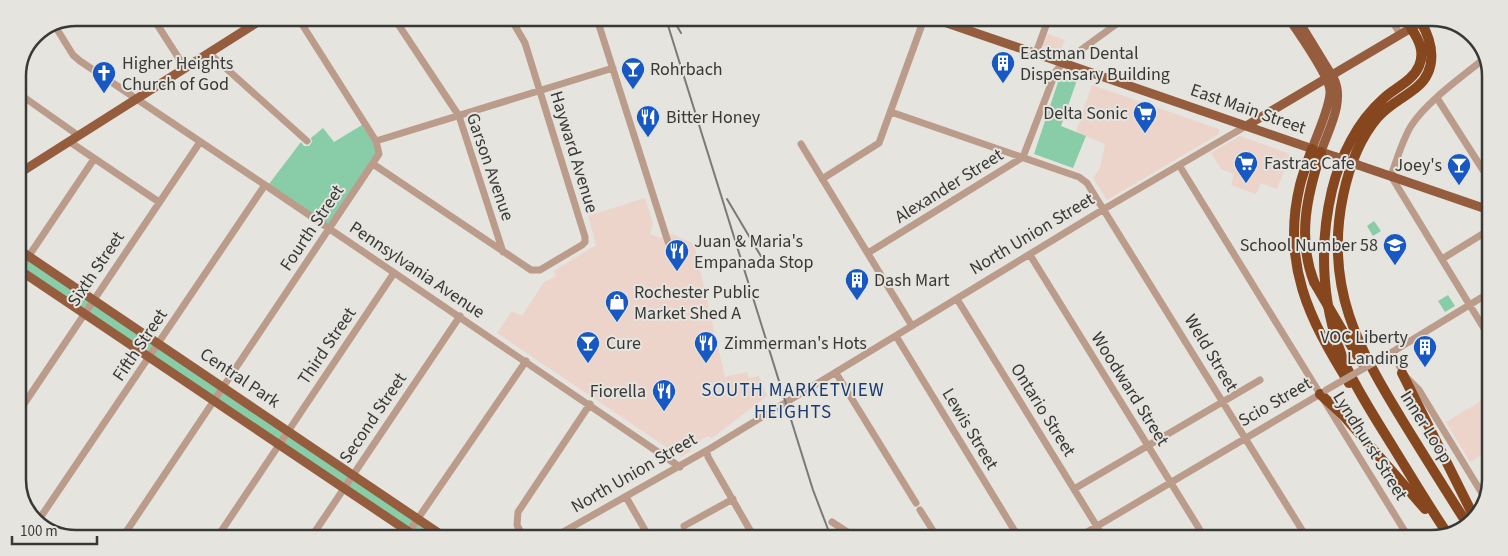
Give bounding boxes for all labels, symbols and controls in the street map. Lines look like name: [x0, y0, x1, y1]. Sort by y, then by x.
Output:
place label: Eastman Dental Dispensary Building: [1020, 41, 1170, 87]
building icon: Eastman Dental Dispensary Building: [990, 50, 1016, 84]
place label: Higher Heights Church of God: [122, 51, 233, 97]
bar icon: Rohrbach: [620, 56, 646, 90]
place label: Rohrbach: [650, 57, 723, 82]
church icon: Higher Heights Church of God: [91, 60, 117, 94]
street label: East Main Street: [1187, 78, 1309, 140]
street label: Hayward Avenue: [544, 88, 604, 216]
supermarket icon: Delta Sonic: [1132, 100, 1158, 134]
place label: Delta Sonic: [1043, 101, 1128, 126]
restaurant icon: Bitter Honey: [635, 104, 661, 138]
place label: Bitter Honey: [666, 105, 761, 130]
street label: Garson Avenue: [460, 110, 520, 224]
street label: Alexander Street: [890, 143, 1008, 229]
supermarket icon: Fastrac Cafe: [1233, 150, 1259, 184]
place label: Fastrac Cafe: [1264, 151, 1355, 176]
bar icon: Joey's: [1446, 152, 1472, 186]
place label: Joey's: [1395, 153, 1442, 178]
street label: Fourth Street: [274, 180, 350, 276]
street label: North Union Street: [965, 187, 1099, 281]
street label: Pennsylvania Avenue: [344, 215, 490, 325]
street label: Sixth Street: [62, 226, 130, 312]
place label: Juan & Maria's Empanada Stop: [694, 229, 814, 275]
school or university icon: School Number 58: [1382, 232, 1408, 266]
place label: School Number 58: [1240, 233, 1378, 258]
restaurant icon: Juan & Maria's Empanada Stop: [664, 238, 690, 272]
building icon: Dash Mart: [844, 267, 870, 301]
place label: Dash Mart: [874, 268, 950, 293]
place label: Rochester Public Market Shed A: [634, 280, 760, 326]
shop icon: Rochester Public Market Shed A: [604, 289, 630, 323]
street label: Third Street: [292, 302, 362, 390]
street label: Fifth Street: [107, 304, 173, 386]
street label: Weld Street: [1178, 310, 1244, 396]
place label: VOC Liberty Landing: [1320, 325, 1409, 371]
street label: Woodward Street: [1085, 327, 1175, 451]
bar icon: Cure: [575, 330, 601, 364]
restaurant icon: Zimmerman's Hots: [693, 330, 719, 364]
place label: Cure: [606, 331, 641, 356]
place label: Zimmerman's Hots: [724, 331, 867, 356]
building icon: VOC Liberty Landing: [1412, 334, 1438, 368]
street label: Central Park: [195, 342, 285, 414]
street label: Ontario Street: [1004, 359, 1082, 461]
street label: Second Street: [333, 368, 413, 468]
street label: Scio Street: [1234, 371, 1316, 433]
district label: SOUTH MARKETVIEW HEIGHTS: [701, 377, 885, 426]
restaurant icon: Fiorella: [651, 378, 677, 412]
place label: Fiorella: [590, 379, 646, 404]
street label: Lewis Street: [936, 383, 1004, 475]
street label: Inner Loop: [1394, 386, 1458, 468]
street label: Lyndhurst Street: [1327, 387, 1413, 505]
street label: North Union Street: [567, 427, 701, 519]
scale bar: [12, 514, 98, 546]
text: 100 m: [20, 521, 58, 542]

